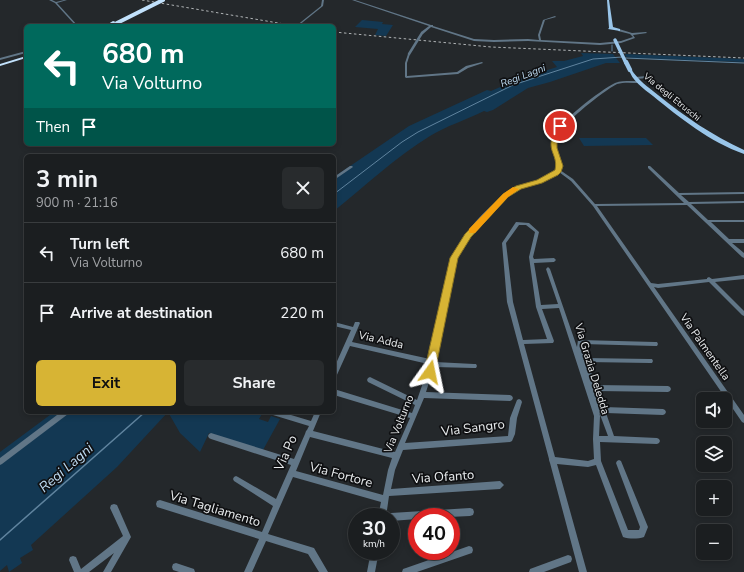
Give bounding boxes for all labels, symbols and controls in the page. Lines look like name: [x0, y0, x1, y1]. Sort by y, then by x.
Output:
text: 680 m: [102, 35, 185, 73]
icon: left: [36, 40, 88, 92]
water label: Regi Lagni: [498, 61, 548, 91]
street label: Via degli Etruschi: [640, 70, 703, 124]
text: Via Volturno: [102, 71, 202, 95]
pin: [543, 109, 577, 143]
icon: arrive: [549, 115, 571, 137]
icon: arrive: [78, 116, 100, 138]
text: Then: [36, 117, 70, 137]
text: 3 min: [36, 163, 98, 195]
button: close: [282, 167, 324, 209]
text: 900 m · 21:16: [36, 194, 118, 212]
text: Turn left: [70, 234, 129, 254]
icon: left: [36, 242, 58, 264]
text: 680 m: [280, 243, 324, 263]
text: Via Volturno: [70, 254, 142, 272]
icon: arrive: [36, 302, 58, 324]
text: Arrive at destination: [70, 303, 213, 323]
text: 220 m: [280, 303, 324, 323]
street label: Via Palmentella: [676, 310, 734, 383]
street label: Via Grazia Deledda: [571, 321, 613, 417]
street label: Via Adda: [356, 327, 405, 352]
position arrow: [409, 351, 451, 393]
button: Exit: [36, 360, 176, 406]
button: Share: [184, 360, 324, 406]
map controls: [696, 392, 732, 560]
button: sound: [696, 392, 732, 428]
street label: Via Volturno: [380, 393, 417, 456]
street label: Via Sangro: [439, 415, 506, 441]
street label: Via Po: [270, 432, 302, 475]
button: layers: [696, 436, 732, 472]
water label: Regi Lagni: [35, 439, 98, 497]
street label: Via Fortore: [307, 458, 375, 492]
street label: Via Ofanto: [410, 466, 475, 488]
button: +: [696, 480, 732, 516]
street label: Via Tagliamento: [166, 486, 263, 531]
speed limit sign: 40: [408, 508, 460, 560]
text: 30: [362, 515, 386, 542]
button: −: [696, 524, 732, 560]
text: km/h: [363, 537, 385, 551]

